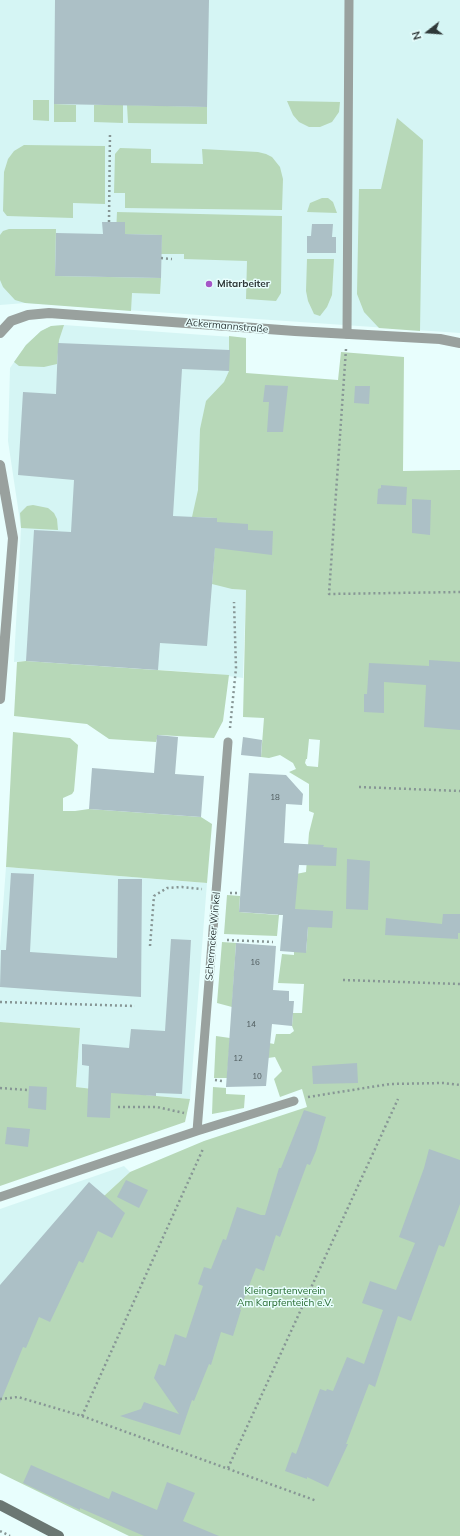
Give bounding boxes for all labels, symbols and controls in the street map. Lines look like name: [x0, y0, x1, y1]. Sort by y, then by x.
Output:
north arrow: [408, 12, 448, 52]
text: N: [409, 29, 424, 42]
place label: Mitarbeiter: [217, 278, 270, 290]
marker: Mitarbeiter: [204, 279, 214, 289]
street label: Ackermannstraße: [185, 316, 269, 336]
house number: 18: [270, 793, 280, 803]
street label: Schermcker Winkel: [203, 891, 223, 981]
house number: 16: [250, 958, 260, 968]
house number: 14: [246, 1020, 256, 1030]
house number: 12: [233, 1054, 243, 1064]
house number: 10: [252, 1072, 262, 1082]
park label: Kleingartenverein Am Karpfenteich e.V.: [237, 1285, 333, 1308]

